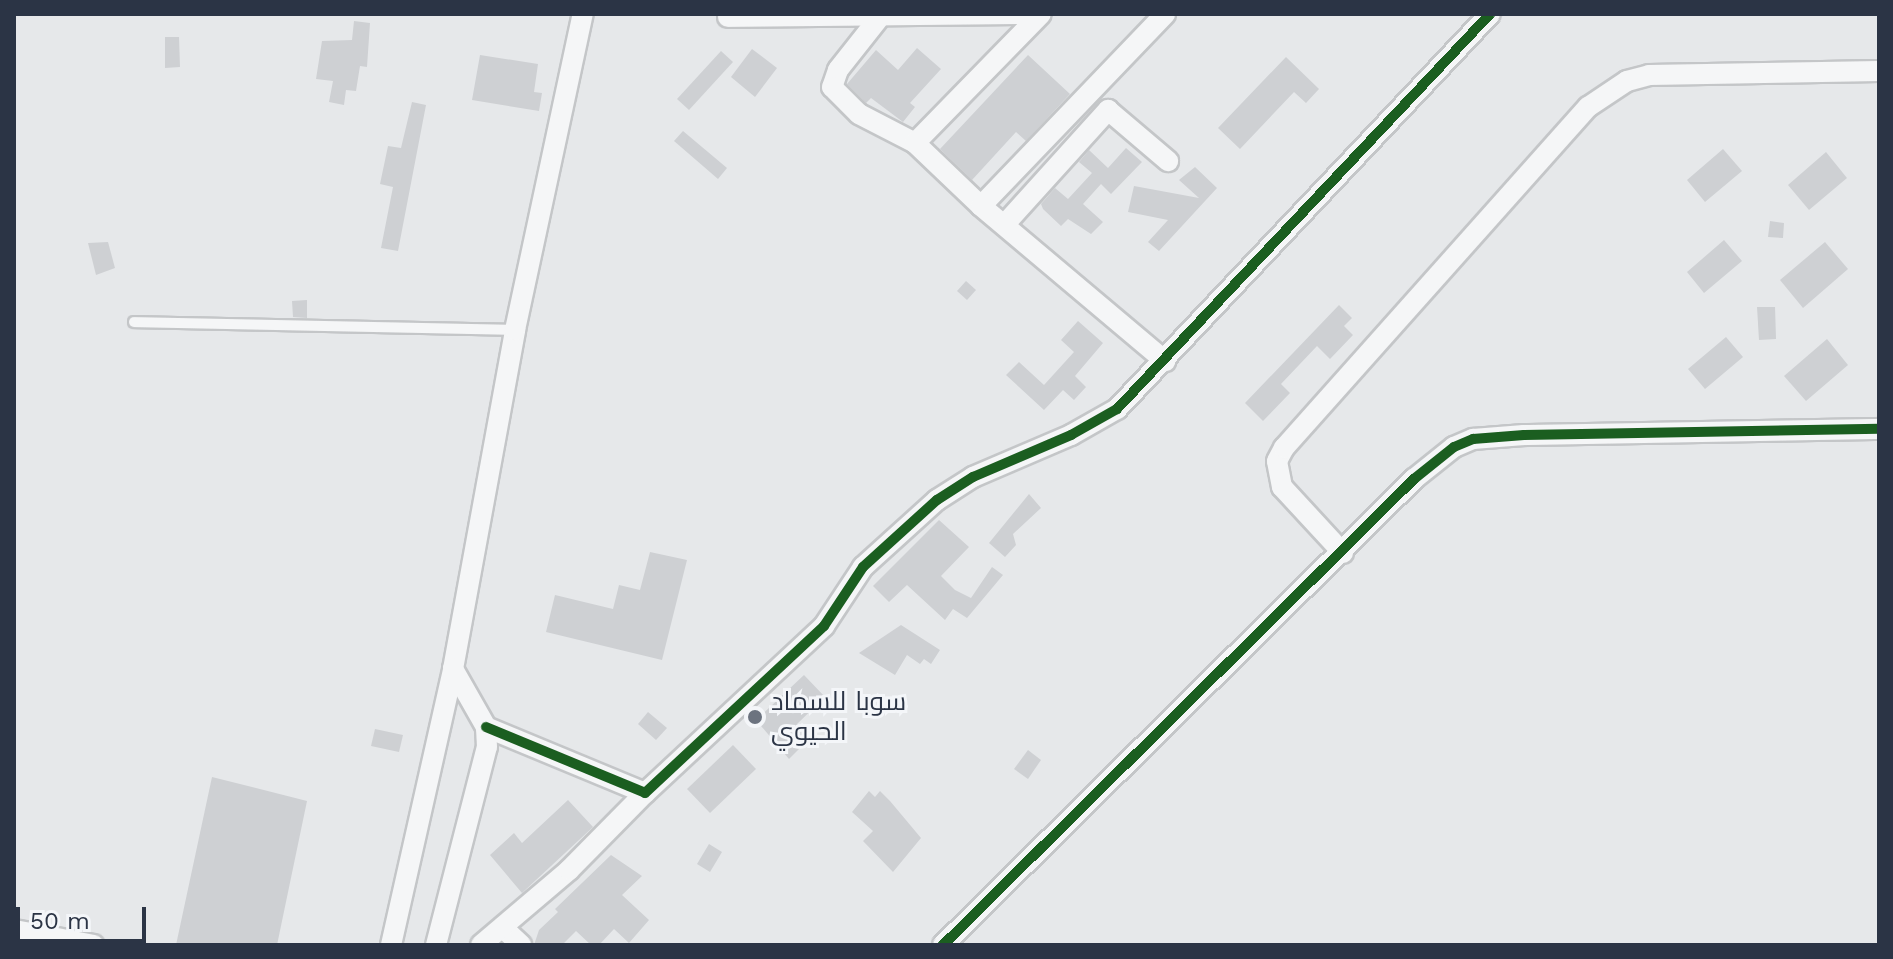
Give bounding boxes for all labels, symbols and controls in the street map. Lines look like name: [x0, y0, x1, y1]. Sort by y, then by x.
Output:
place label: سوبا للسماد الحيوي: [771, 686, 906, 748]
marker: سوبا للسماد الحيوي: [746, 708, 764, 726]
scale bar: [20, 891, 150, 941]
text: 50 m: [30, 907, 90, 935]

